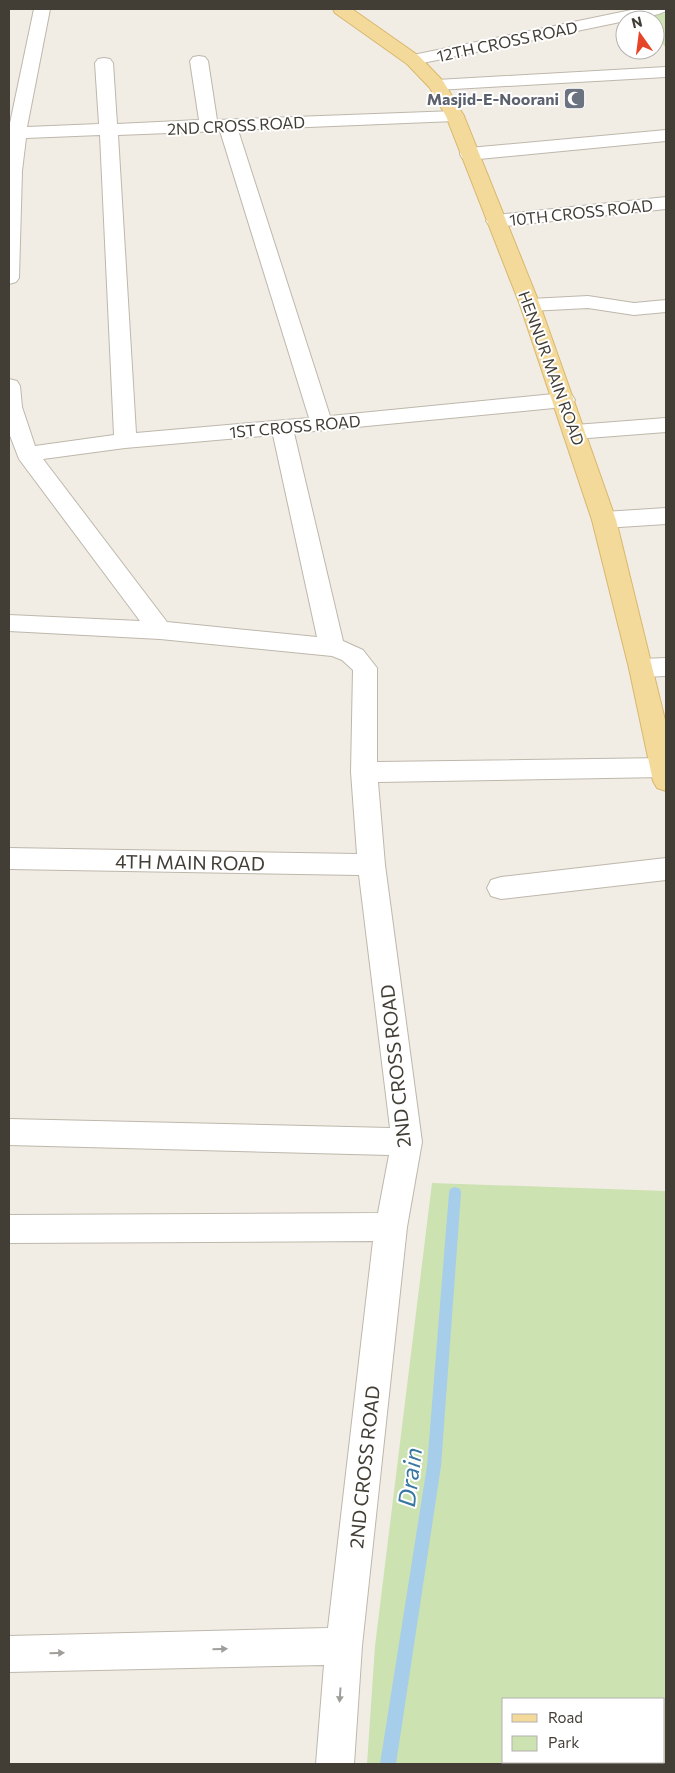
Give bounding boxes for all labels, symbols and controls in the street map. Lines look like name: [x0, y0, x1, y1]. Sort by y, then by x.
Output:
north arrow: [615, 10, 665, 60]
text: N: [630, 12, 644, 31]
street label: 12TH CROSS ROAD: [435, 17, 579, 65]
mosque icon: Masjid-E-Noorani: [563, 86, 587, 110]
place label: Masjid-E-Noorani: [427, 89, 559, 108]
street label: 2ND CROSS ROAD: [167, 112, 305, 138]
street label: 10TH CROSS ROAD: [508, 195, 654, 229]
street label: HENNUR MAIN ROAD: [515, 288, 589, 448]
street label: 1ST CROSS ROAD: [229, 411, 361, 441]
street label: 4TH MAIN ROAD: [115, 849, 265, 875]
street label: 2ND CROSS ROAD: [375, 983, 415, 1149]
street label: 2ND CROSS ROAD: [344, 1384, 384, 1550]
water label: Drain: [391, 1446, 427, 1508]
one-way arrow: [212, 1645, 228, 1653]
one-way arrow: [50, 1649, 66, 1657]
one-way arrow: [336, 1687, 344, 1703]
legend: [502, 1698, 665, 1763]
text: Road: [548, 1708, 583, 1726]
text: Park: [548, 1733, 579, 1751]

